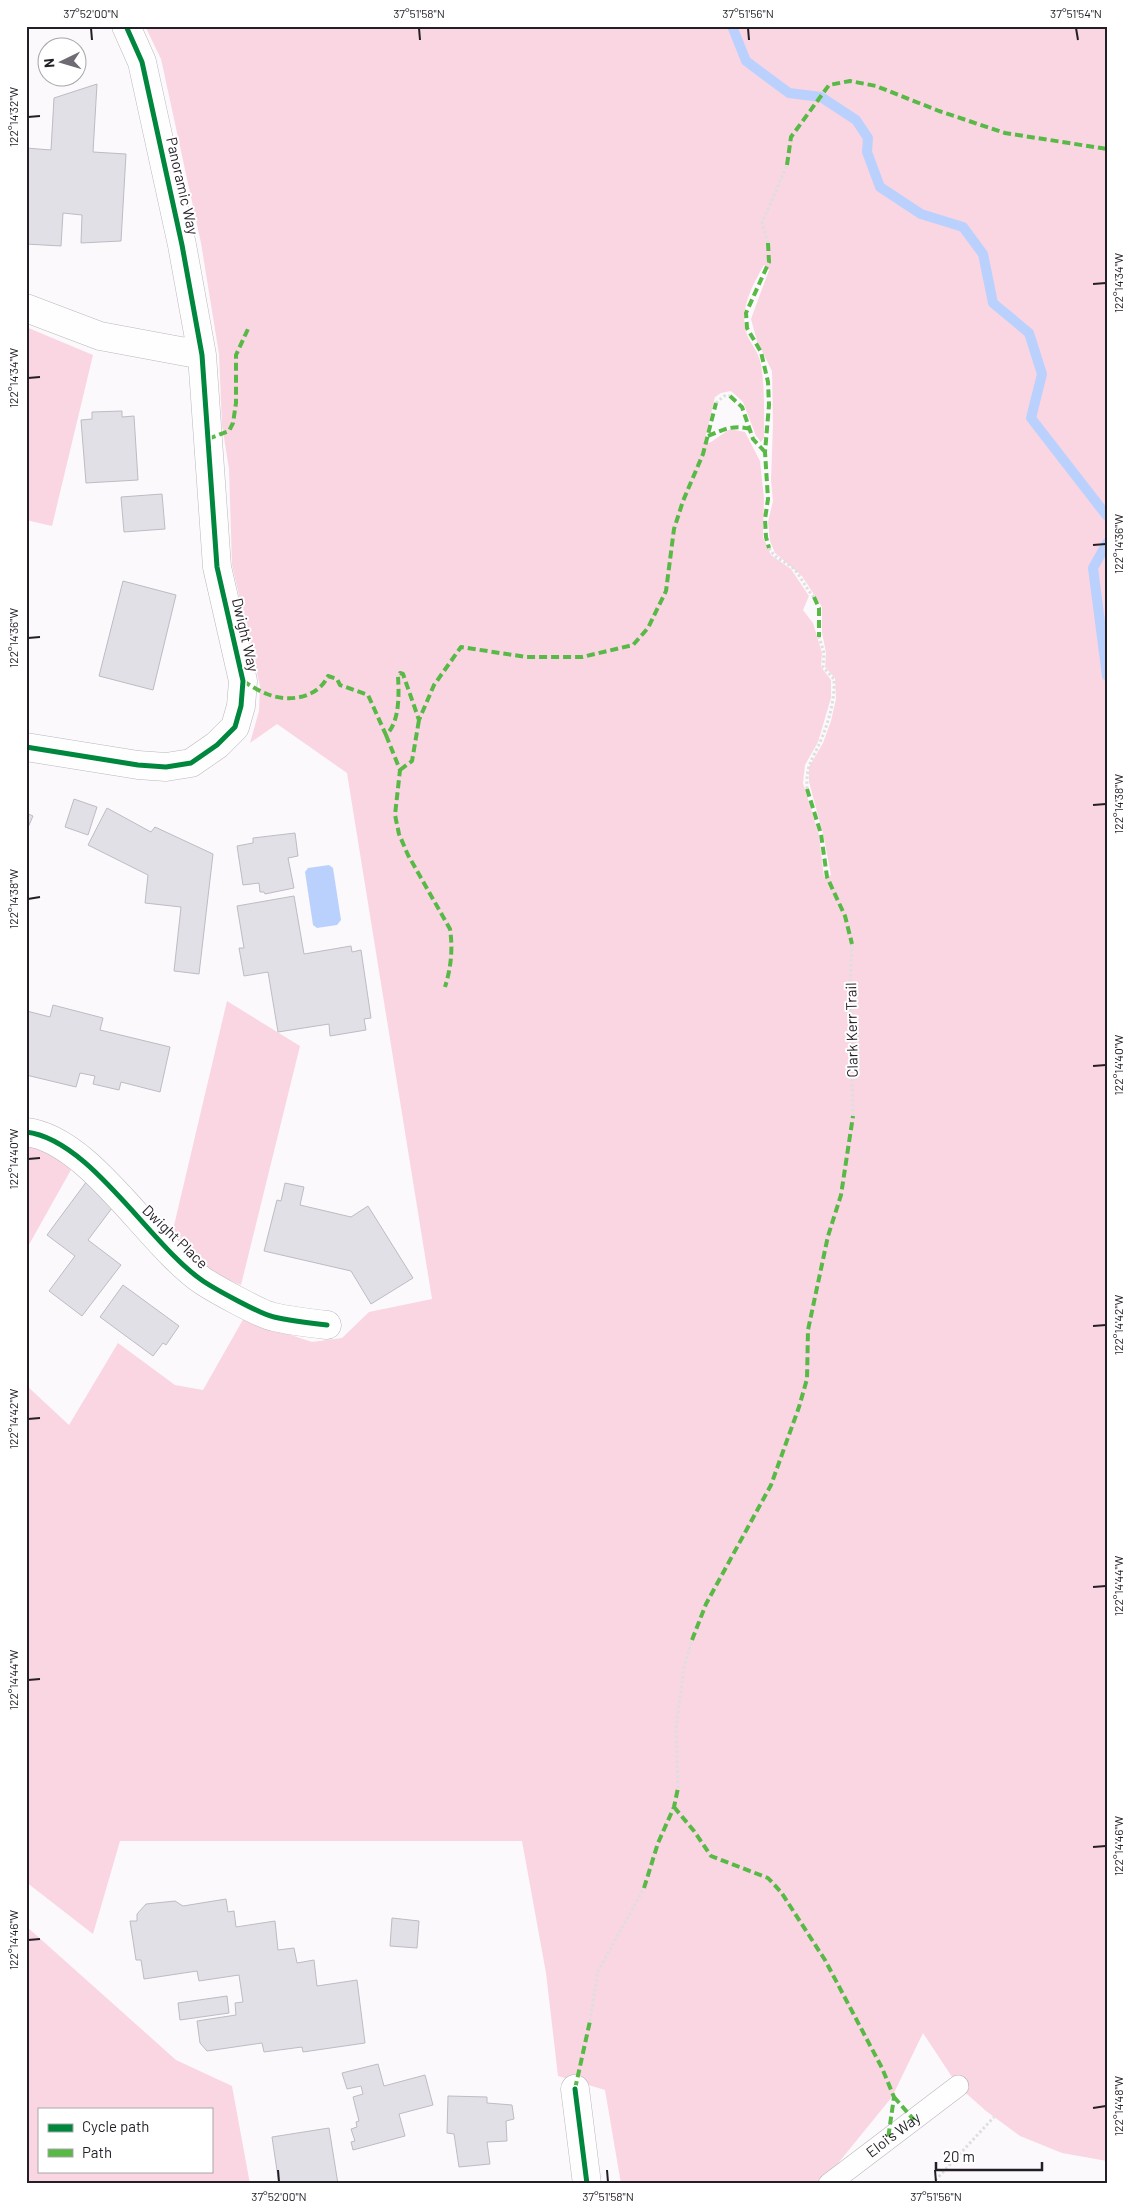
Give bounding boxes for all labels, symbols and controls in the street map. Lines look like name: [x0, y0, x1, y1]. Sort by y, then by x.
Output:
text: 37°52'00"N: [63, 6, 119, 20]
text: 37°51'58"N: [393, 6, 445, 20]
text: 37°51'56"N: [722, 6, 774, 20]
text: 37°51'54"N: [1050, 6, 1102, 20]
north arrow: [38, 38, 88, 88]
text: N: [40, 58, 57, 69]
text: 122°14'32"W: [6, 86, 20, 147]
street label: Panoramic Way: [163, 135, 203, 236]
text: 122°14'34"W: [1111, 252, 1125, 313]
text: 122°14'34"W: [6, 347, 20, 408]
text: 122°14'36"W: [1111, 514, 1125, 574]
street label: Dwight Way: [229, 596, 263, 674]
text: 122°14'36"W: [6, 608, 20, 668]
text: 122°14'38"W: [1111, 774, 1125, 834]
text: 122°14'38"W: [6, 869, 20, 929]
street label: Clark Kerr Trail: [841, 982, 861, 1078]
text: 122°14'40"W: [1111, 1034, 1125, 1095]
text: 122°14'40"W: [6, 1128, 20, 1189]
street label: Dwight Place: [139, 1201, 212, 1272]
text: 122°14'42"W: [1111, 1294, 1125, 1355]
text: 122°14'42"W: [6, 1388, 20, 1449]
text: 122°14'44"W: [1111, 1555, 1125, 1616]
text: 122°14'44"W: [6, 1649, 20, 1710]
text: 122°14'46"W: [1111, 1815, 1125, 1876]
text: 122°14'46"W: [6, 1909, 20, 1970]
text: 122°14'48"W: [1111, 2075, 1125, 2136]
legend: [38, 2108, 212, 2172]
street label: Eloi's Way: [862, 2108, 924, 2161]
text: Cycle path: [82, 2117, 149, 2135]
scale bar: [936, 2140, 1042, 2172]
text: Path: [82, 2143, 112, 2161]
text: 20 m: [943, 2147, 975, 2165]
text: 37°52'00"N: [251, 2189, 307, 2203]
text: 37°51'58"N: [582, 2189, 634, 2203]
text: 37°51'56"N: [910, 2189, 962, 2203]

